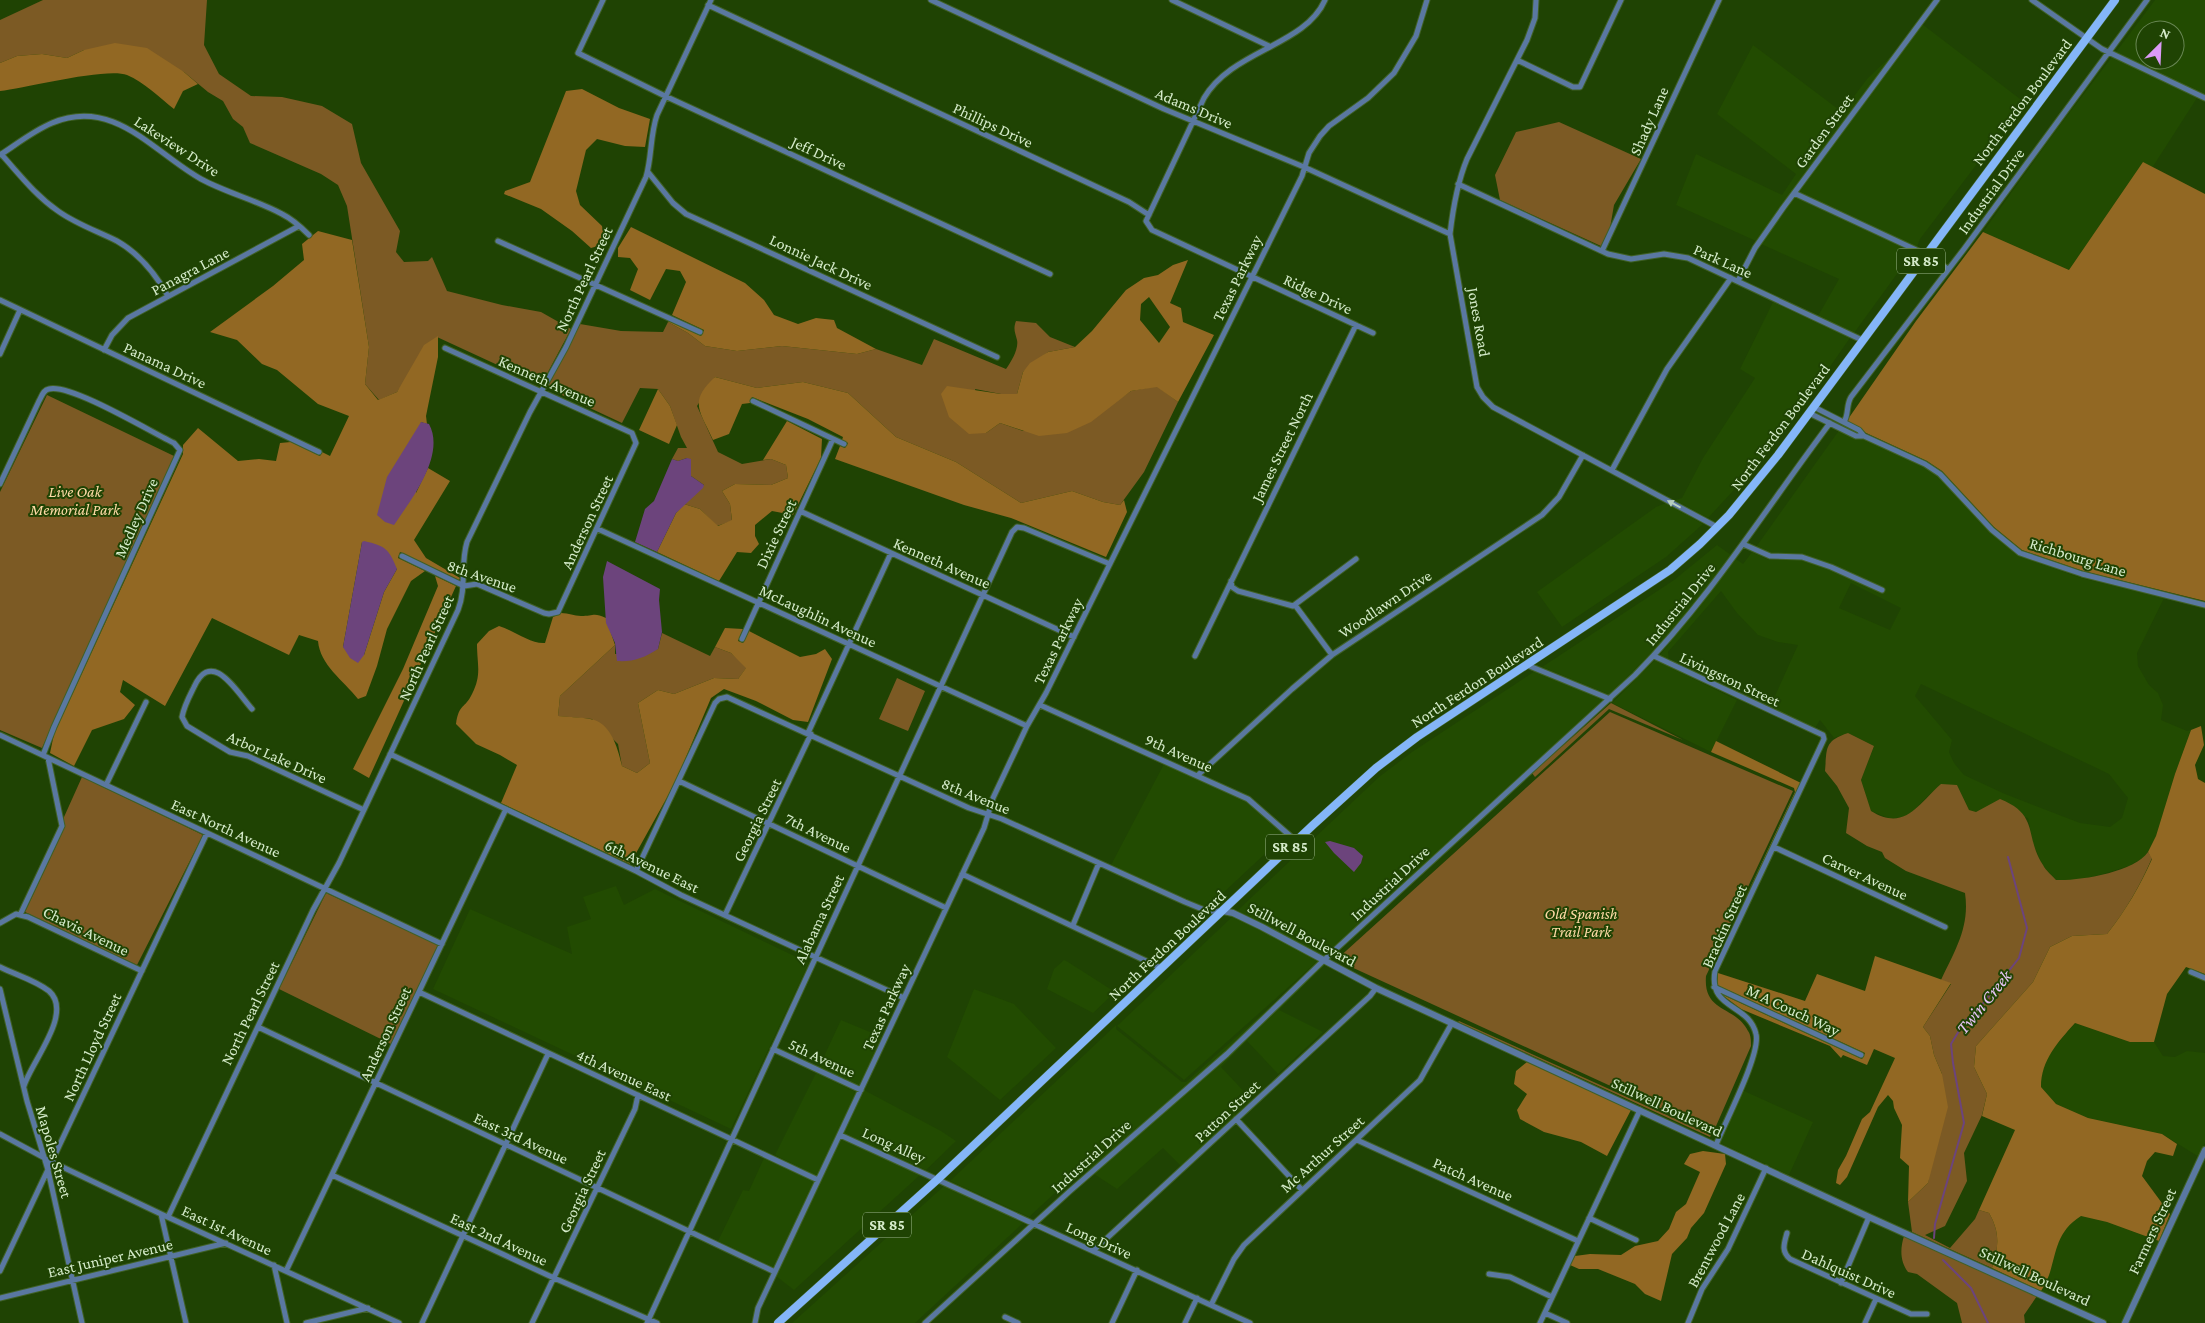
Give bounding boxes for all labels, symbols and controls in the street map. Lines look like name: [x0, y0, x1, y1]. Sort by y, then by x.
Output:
north arrow: [2135, 20, 2185, 70]
text: N: [2158, 24, 2173, 43]
street label: North Ferdon Boulevard: [1969, 35, 2075, 168]
street label: Adams Drive: [1153, 84, 1235, 132]
street label: Shady Lane: [1626, 84, 1673, 158]
street label: Garden Street: [1791, 90, 1857, 171]
street label: Phillips Drive: [950, 99, 1036, 152]
street label: Lakeview Drive: [131, 112, 223, 180]
street label: Jeff Drive: [786, 132, 849, 174]
street label: Industrial Drive: [1954, 145, 2028, 237]
street label: North Pearl Street: [552, 223, 616, 334]
street label: Lonnie Jack Drive: [766, 231, 875, 294]
street label: Texas Parkway: [1209, 232, 1266, 324]
street label: Park Lane: [1691, 241, 1755, 281]
street label: Panagra Lane: [148, 243, 232, 300]
road number: SR 85: [1897, 248, 1945, 274]
street label: Ridge Drive: [1280, 271, 1355, 318]
street label: Jones Road: [1463, 284, 1494, 359]
street label: Panama Drive: [121, 338, 209, 392]
street label: Kenneth Avenue: [496, 352, 598, 410]
street label: North Ferdon Boulevard: [1727, 360, 1833, 493]
street label: James Street North: [1247, 389, 1317, 507]
street label: Anderson Street: [558, 472, 617, 572]
street label: Medley Drive: [111, 476, 162, 561]
park label: Live Oak Memorial Park: [29, 483, 121, 518]
street label: Dixie Street: [753, 496, 800, 571]
one-way arrow: [1667, 500, 1682, 508]
street label: Kenneth Avenue: [891, 534, 993, 592]
street label: Richbourg Lane: [2027, 534, 2128, 581]
street label: 8th Avenue: [445, 556, 519, 596]
street label: Industrial Drive: [1642, 559, 1718, 649]
street label: Woodlawn Drive: [1335, 567, 1435, 641]
street label: McLaughlin Avenue: [756, 581, 879, 651]
street label: North Pearl Street: [395, 592, 457, 703]
street label: Texas Parkway: [1030, 595, 1087, 687]
street label: North Ferdon Boulevard: [1408, 633, 1547, 731]
street label: Livingston Street: [1677, 648, 1783, 711]
street label: Arbor Lake Drive: [225, 727, 329, 787]
street label: 9th Avenue: [1143, 731, 1215, 775]
street label: Georgia Street: [730, 775, 786, 865]
street label: 8th Avenue: [939, 775, 1013, 817]
street label: East North Avenue: [169, 795, 283, 861]
street label: 7th Avenue: [782, 810, 854, 856]
road number: SR 85: [1266, 834, 1314, 860]
street label: 6th Avenue East: [602, 836, 703, 896]
street label: Industrial Drive: [1347, 842, 1433, 924]
street label: Carver Avenue: [1819, 849, 1911, 903]
street label: Alabama Street: [791, 871, 848, 967]
street label: Brackin Street: [1698, 881, 1750, 970]
street label: North Ferdon Boulevard: [1105, 886, 1229, 1004]
street label: Stillwell Boulevard: [1245, 898, 1360, 970]
street label: Chavis Avenue: [40, 903, 132, 959]
park label: Old Spanish Trail Park: [1545, 905, 1618, 940]
street label: North Pearl Street: [218, 958, 283, 1068]
street label: Texas Parkway: [859, 960, 915, 1053]
water label: Twin Creek: [1952, 965, 2017, 1038]
street label: M A Couch Way: [1743, 981, 1843, 1040]
street label: Anderson Street: [356, 984, 415, 1084]
street label: North Lloyd Street: [60, 990, 126, 1104]
street label: 5th Avenue: [786, 1035, 858, 1081]
street label: 4th Avenue East: [574, 1046, 675, 1105]
street label: Stillwell Boulevard: [1609, 1074, 1726, 1140]
street label: Patton Street: [1191, 1076, 1264, 1145]
street label: Mapoles Street: [32, 1104, 75, 1201]
street label: East 3rd Avenue: [471, 1109, 571, 1167]
street label: Mc Arthur Street: [1277, 1112, 1368, 1196]
street label: Industrial Drive: [1048, 1116, 1134, 1196]
street label: Long Alley: [859, 1124, 929, 1168]
street label: Georgia Street: [555, 1146, 610, 1236]
street label: Patch Avenue: [1430, 1154, 1516, 1204]
street label: Farmers Street: [2125, 1185, 2180, 1277]
street label: Brentwood Lane: [1684, 1190, 1748, 1290]
street label: East 1st Avenue: [179, 1202, 275, 1258]
street label: East 2nd Avenue: [448, 1209, 550, 1269]
road number: SR 85: [863, 1212, 911, 1238]
street label: Long Drive: [1063, 1218, 1134, 1263]
street label: East Juniper Avenue: [46, 1235, 174, 1282]
street label: Stillwell Boulevard: [1977, 1243, 2094, 1309]
street label: Dahlquist Drive: [1799, 1245, 1899, 1302]

